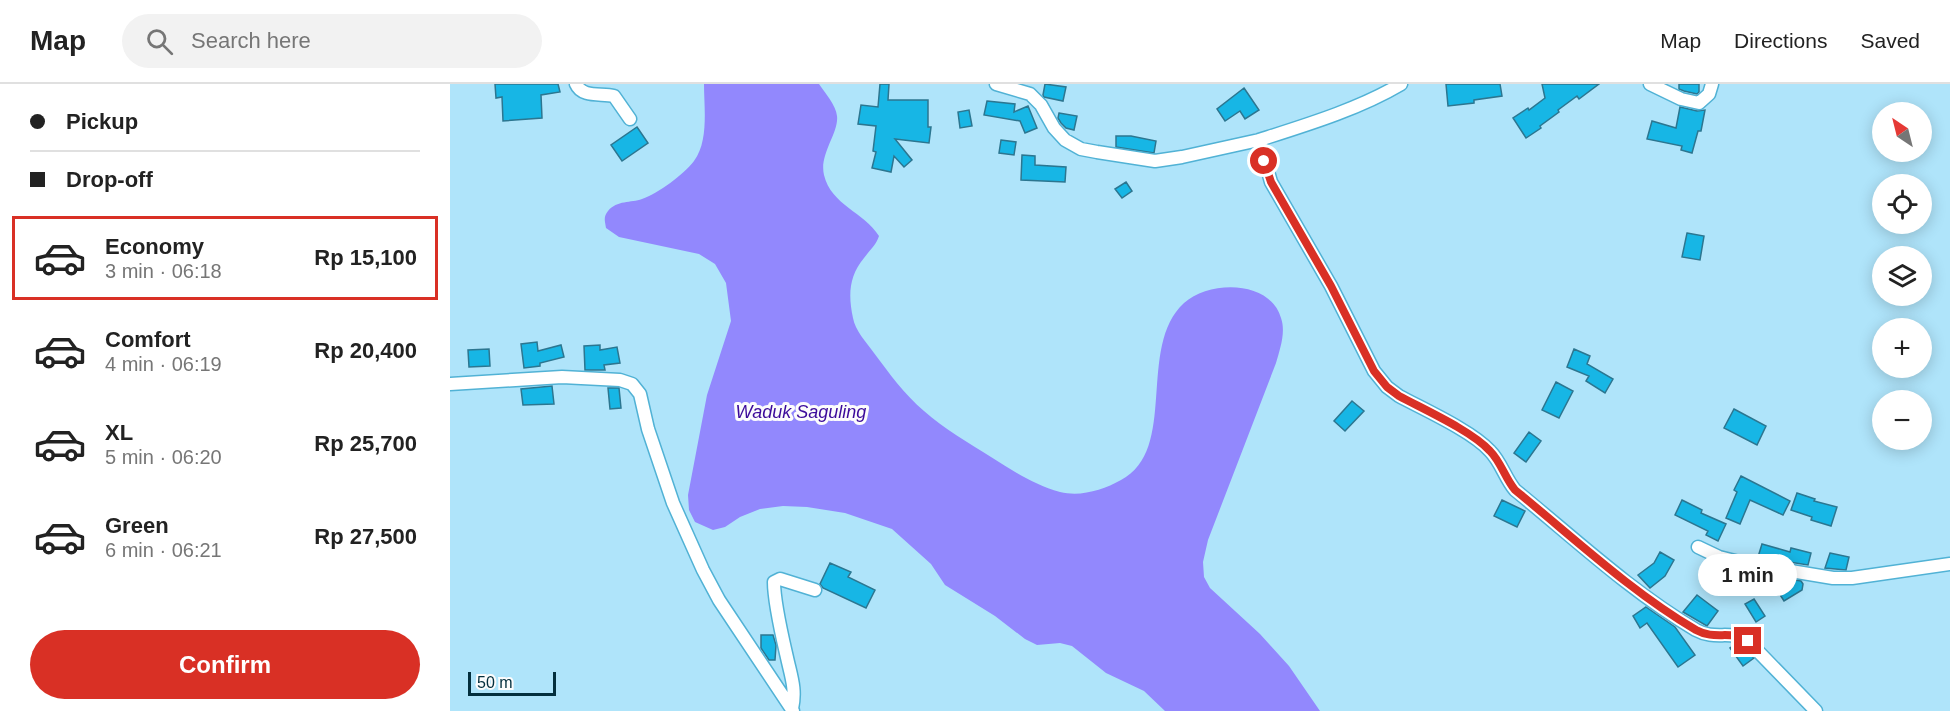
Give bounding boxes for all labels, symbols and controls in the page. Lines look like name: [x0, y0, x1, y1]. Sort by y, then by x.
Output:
search box: [122, 14, 542, 68]
text: Map: [30, 25, 86, 56]
icon: search: [143, 25, 176, 58]
text: Search here: [191, 28, 311, 53]
text: Map: [1660, 29, 1701, 52]
text: Directions: [1734, 29, 1827, 52]
text: Saved: [1860, 29, 1920, 52]
north arrow: [1872, 102, 1932, 162]
map controls: [1872, 102, 1932, 450]
text: Pickup: [66, 109, 138, 134]
route start: [1250, 147, 1277, 174]
text: Drop-off: [66, 167, 153, 192]
button: locate: [1872, 174, 1932, 234]
icon: car: [33, 231, 87, 285]
text: Economy: [105, 234, 204, 259]
text: Rp 15,100: [314, 245, 417, 270]
button: layers: [1872, 246, 1932, 306]
text: 3 min · 06:18: [105, 260, 222, 282]
button: +: [1872, 318, 1932, 378]
icon: car: [33, 324, 87, 378]
text: Comfort: [105, 327, 191, 352]
text: Rp 20,400: [314, 338, 417, 363]
text: 4 min · 06:19: [105, 353, 222, 375]
button: −: [1872, 390, 1932, 450]
water label: Waduk Saguling: [736, 402, 866, 422]
icon: car: [33, 417, 87, 471]
text: XL: [105, 420, 133, 445]
text: Rp 25,700: [314, 431, 417, 456]
text: 5 min · 06:20: [105, 446, 222, 468]
icon: car: [33, 510, 87, 564]
text: Green: [105, 513, 169, 538]
text: Rp 27,500: [314, 524, 417, 549]
text: 6 min · 06:21: [105, 539, 222, 561]
callout: 1 min: [1698, 554, 1798, 596]
text: 1 min: [1721, 564, 1774, 586]
route end: [1734, 627, 1761, 654]
button: Confirm: [30, 630, 420, 699]
scale bar: [468, 669, 556, 696]
text: 50 m: [477, 674, 513, 691]

